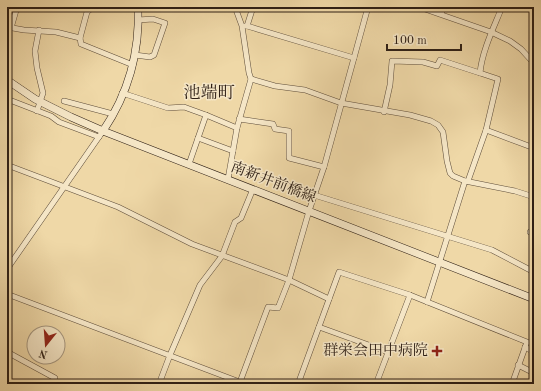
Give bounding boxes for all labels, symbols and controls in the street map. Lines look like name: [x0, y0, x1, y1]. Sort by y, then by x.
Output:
scale bar: [387, 26, 461, 52]
text: 100 m: [393, 35, 427, 47]
district label: 池端町: [184, 83, 235, 102]
street label: 南新井前橋線: [228, 158, 318, 206]
north arrow: [26, 325, 66, 365]
place label: 群栄会田中病院: [323, 342, 428, 359]
marker: 群栄会田中病院: [431, 345, 443, 357]
text: N: [37, 346, 49, 360]

